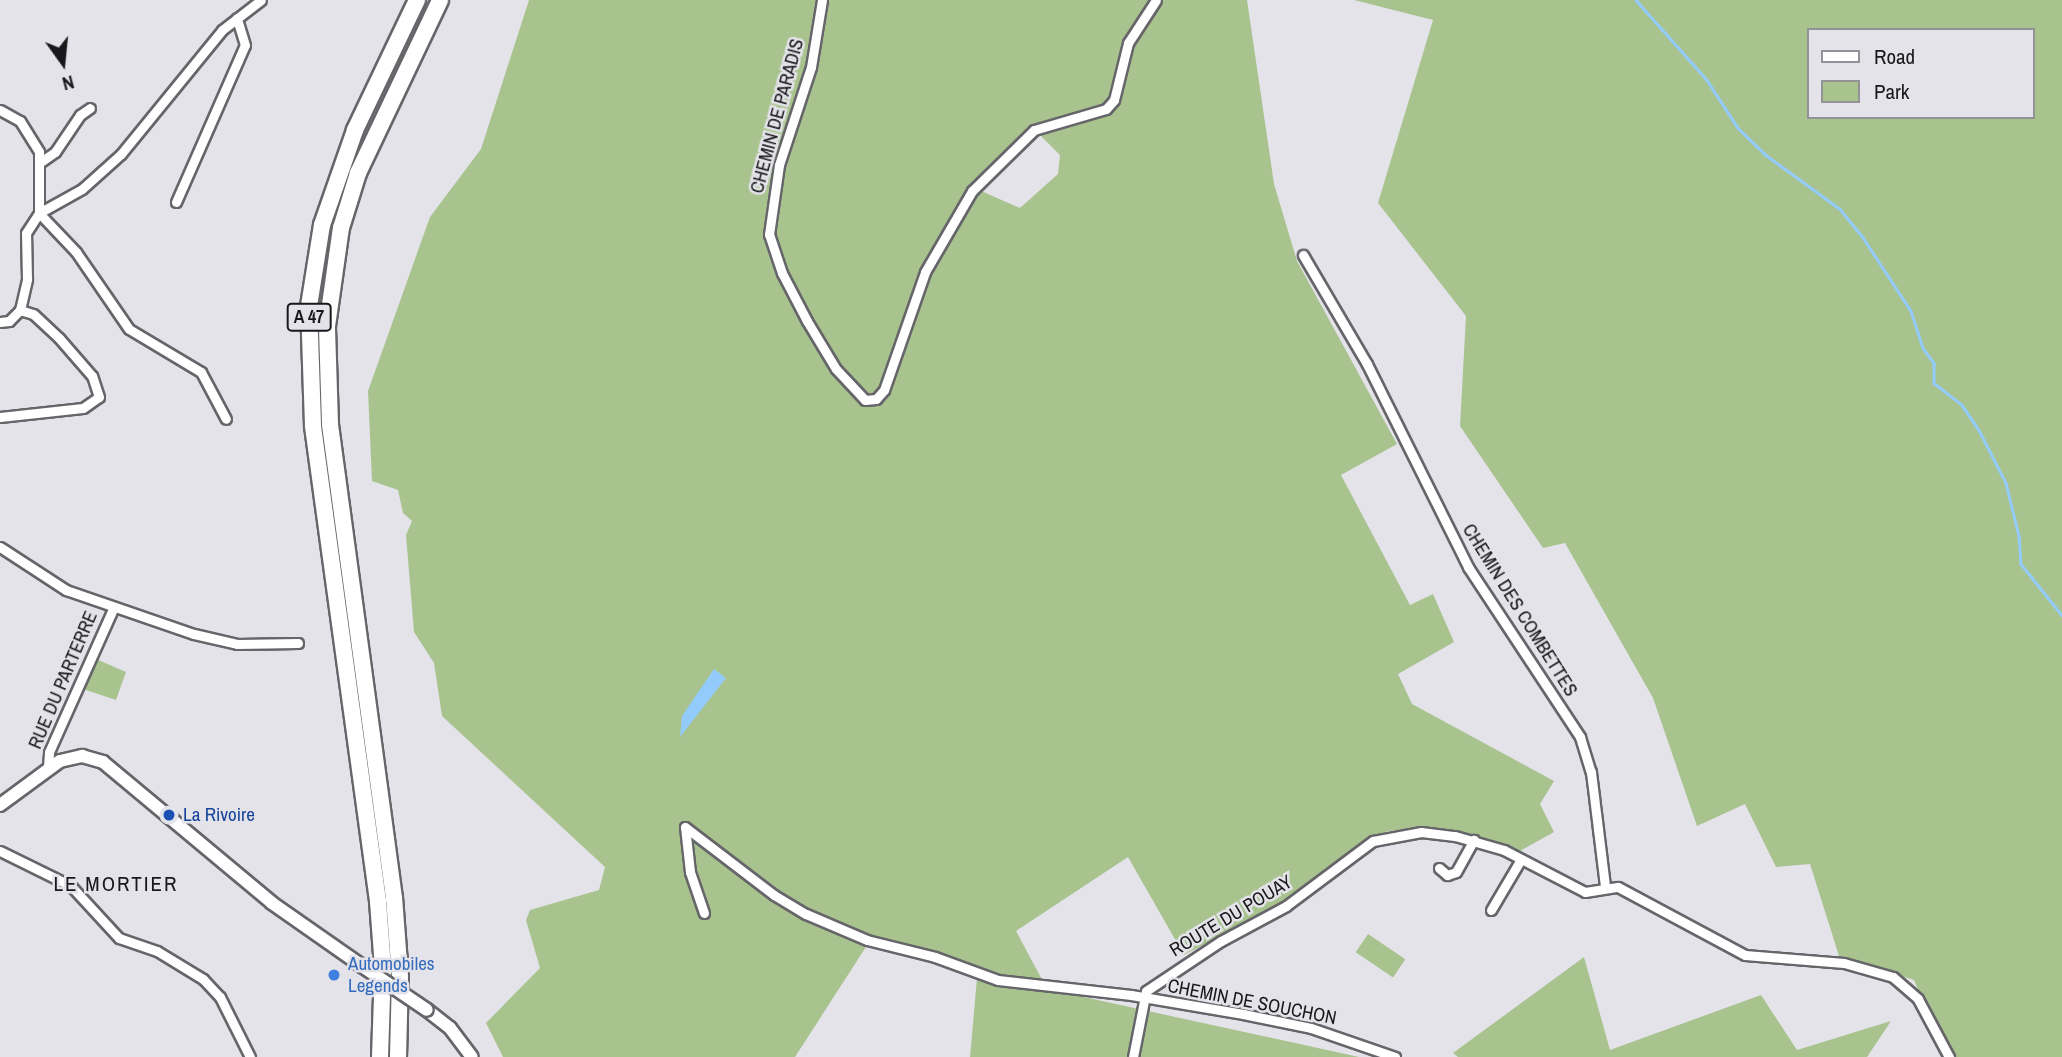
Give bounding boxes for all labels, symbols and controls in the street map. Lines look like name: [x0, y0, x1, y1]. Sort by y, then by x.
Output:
north arrow: [28, 28, 98, 98]
legend: [1806, 28, 2034, 119]
street label: CHEMIN DE PARADIS: [745, 36, 809, 196]
text: Road: [1874, 42, 1915, 71]
text: N: [60, 69, 77, 97]
text: Park: [1874, 77, 1909, 106]
road number: A 47: [286, 302, 332, 332]
street label: CHEMIN DES COMBETTES: [1458, 520, 1582, 700]
street label: RUE DU PARTERRE: [24, 608, 102, 752]
place label: La Rivoire: [183, 804, 255, 826]
marker: La Rivoire: [161, 807, 177, 823]
street label: ROUTE DU POUAY: [1166, 870, 1296, 962]
district label: LE MORTIER: [55, 871, 177, 897]
place label: Automobiles Legends: [348, 953, 435, 997]
marker: Automobiles Legends: [326, 967, 342, 983]
street label: CHEMIN DE SOUCHON: [1166, 974, 1338, 1030]

